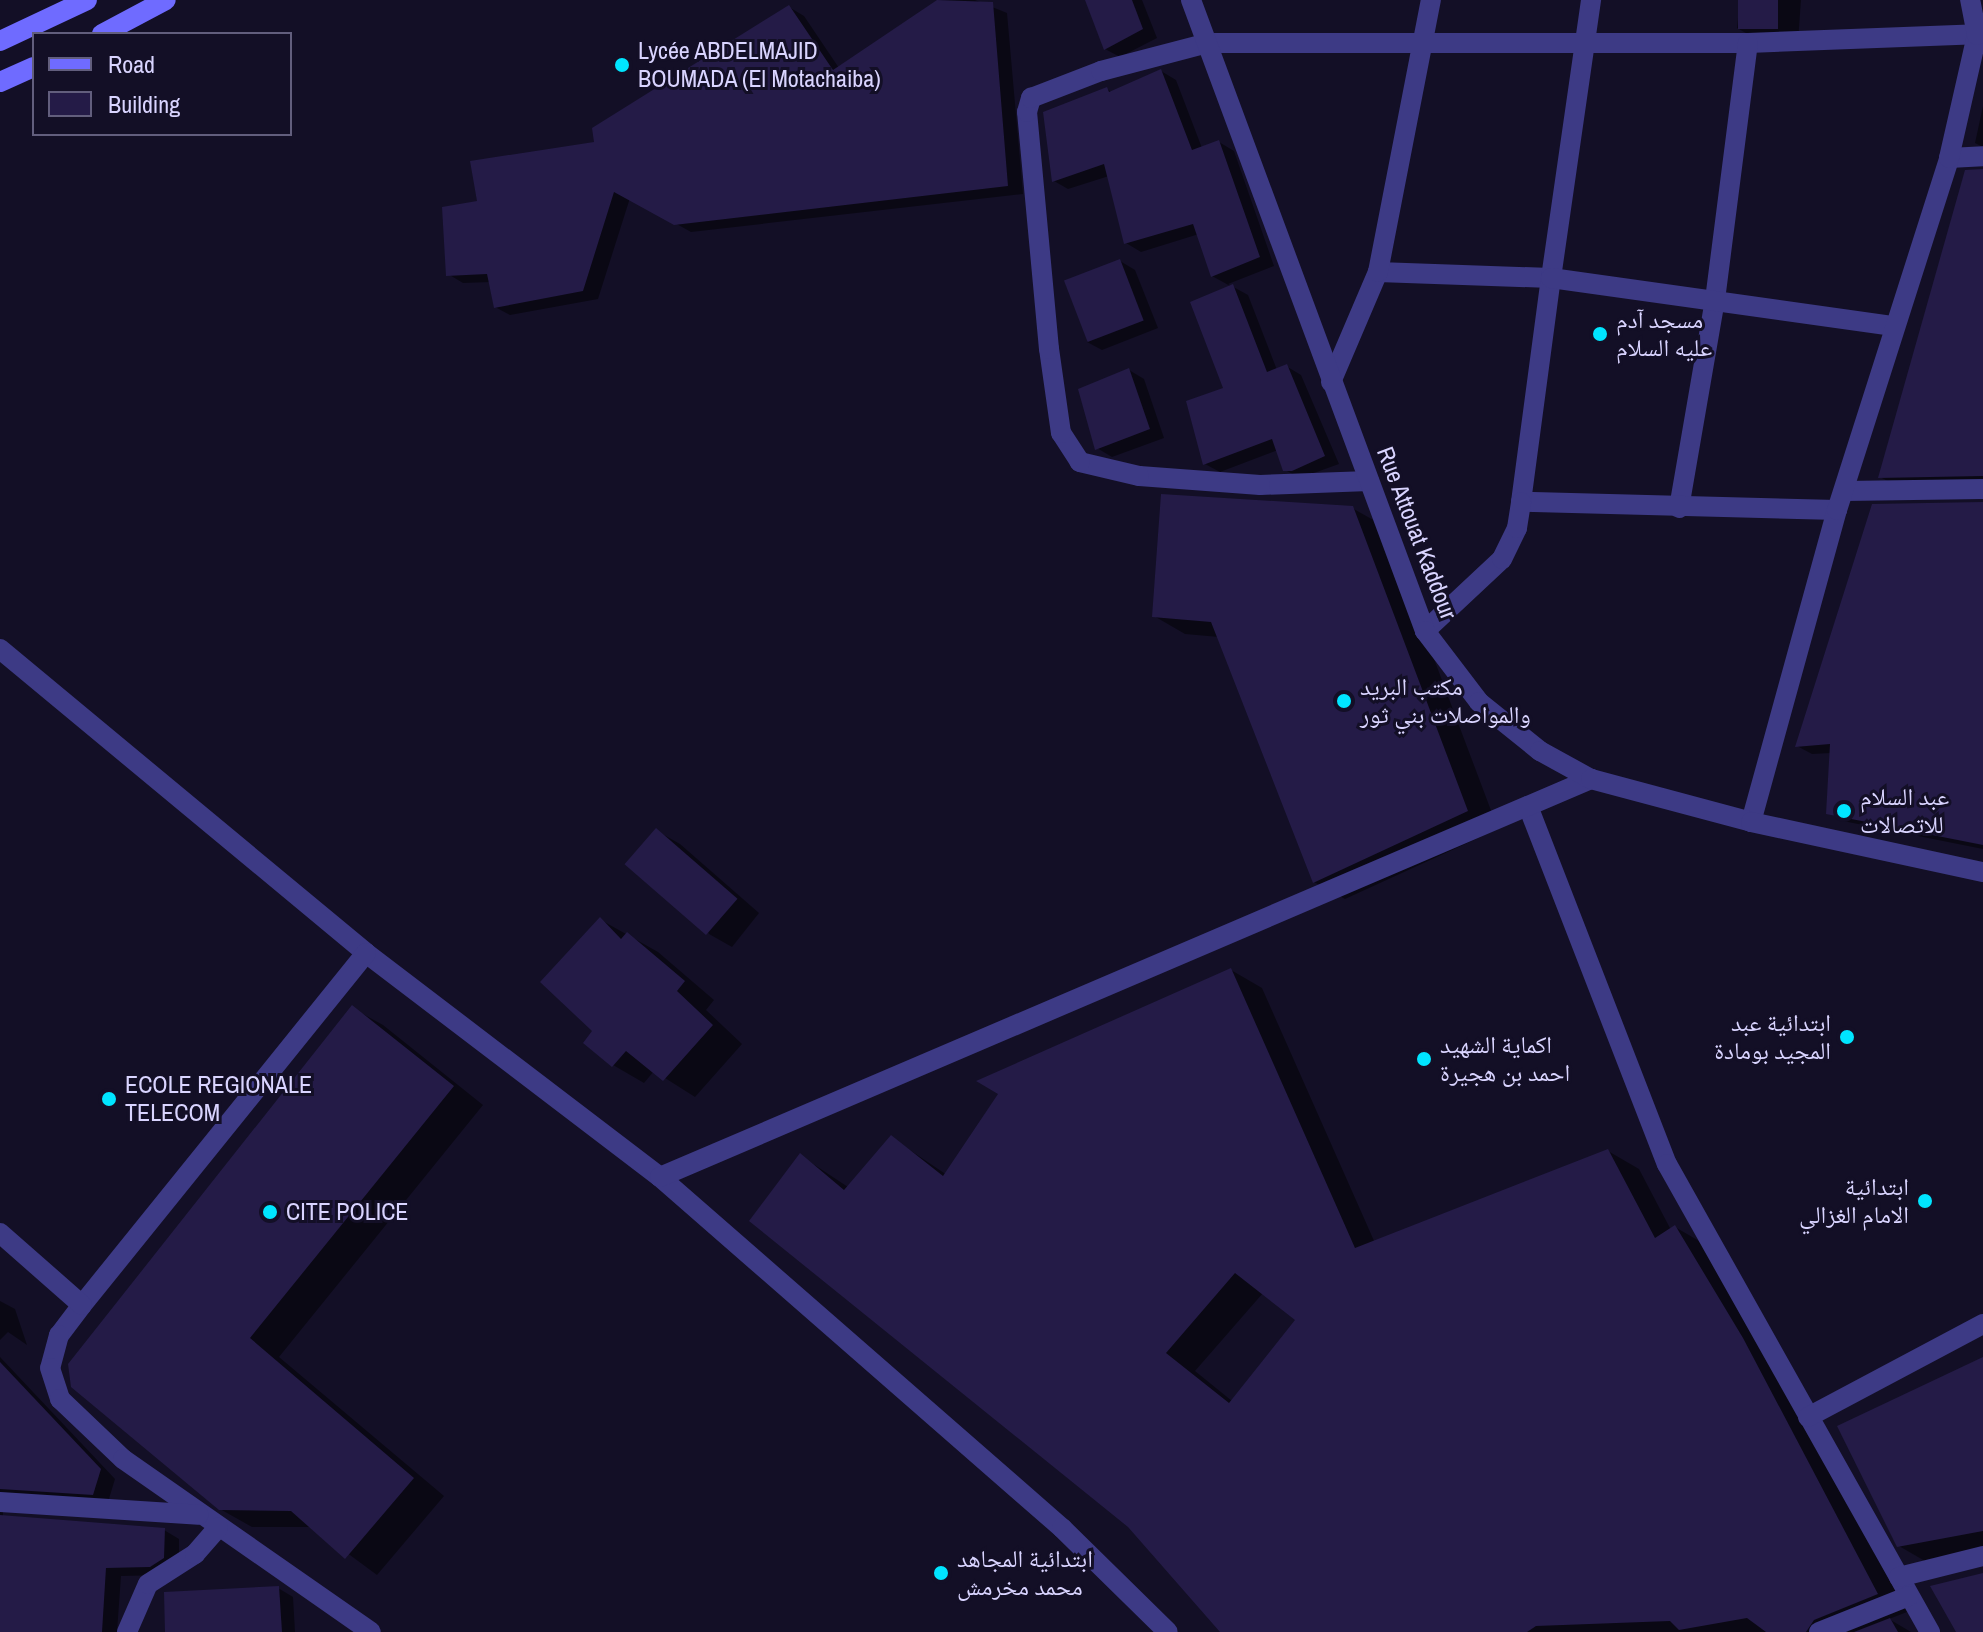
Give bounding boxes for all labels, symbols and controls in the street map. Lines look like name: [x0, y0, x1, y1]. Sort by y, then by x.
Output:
legend: [32, 32, 292, 136]
place label: Lycée ABDELMAJID BOUMADA (El Motachaiba): [638, 37, 882, 93]
text: Road: [108, 48, 155, 80]
marker: Lycée ABDELMAJID BOUMADA (El Motachaiba): [613, 56, 631, 74]
text: Building: [108, 88, 180, 120]
place label: مسجد آدم عليه السلام: [1616, 306, 1712, 362]
marker: مسجد آدم عليه السلام: [1591, 325, 1609, 343]
street label: Rue Attouat Kaddour: [1371, 442, 1463, 624]
place label: مكتب البريد والمواصلات بني ثور: [1360, 673, 1531, 729]
marker: مكتب البريد والمواصلات بني ثور: [1335, 692, 1353, 710]
place label: عبد السلام للاتصالات: [1860, 783, 1949, 839]
marker: عبد السلام للاتصالات: [1835, 802, 1853, 820]
place label: ابتدائية عبد المجيد بومادة: [1714, 1009, 1831, 1065]
marker: ابتدائية عبد المجيد بومادة: [1838, 1028, 1856, 1046]
place label: اكماية الشهيد احمد بن هجيرة: [1440, 1031, 1570, 1087]
marker: اكماية الشهيد احمد بن هجيرة: [1415, 1050, 1433, 1068]
place label: ECOLE REGIONALE TELECOM: [125, 1071, 312, 1127]
marker: ECOLE REGIONALE TELECOM: [100, 1090, 118, 1108]
place label: ابتدائية الامام الغزالي: [1799, 1173, 1909, 1229]
marker: ابتدائية الامام الغزالي: [1916, 1192, 1934, 1210]
place label: CITE POLICE: [286, 1198, 408, 1226]
marker: CITE POLICE: [261, 1203, 279, 1221]
place label: ابتدائية المجاهد محمد مخرمش: [957, 1545, 1093, 1601]
marker: ابتدائية المجاهد محمد مخرمش: [932, 1564, 950, 1582]

